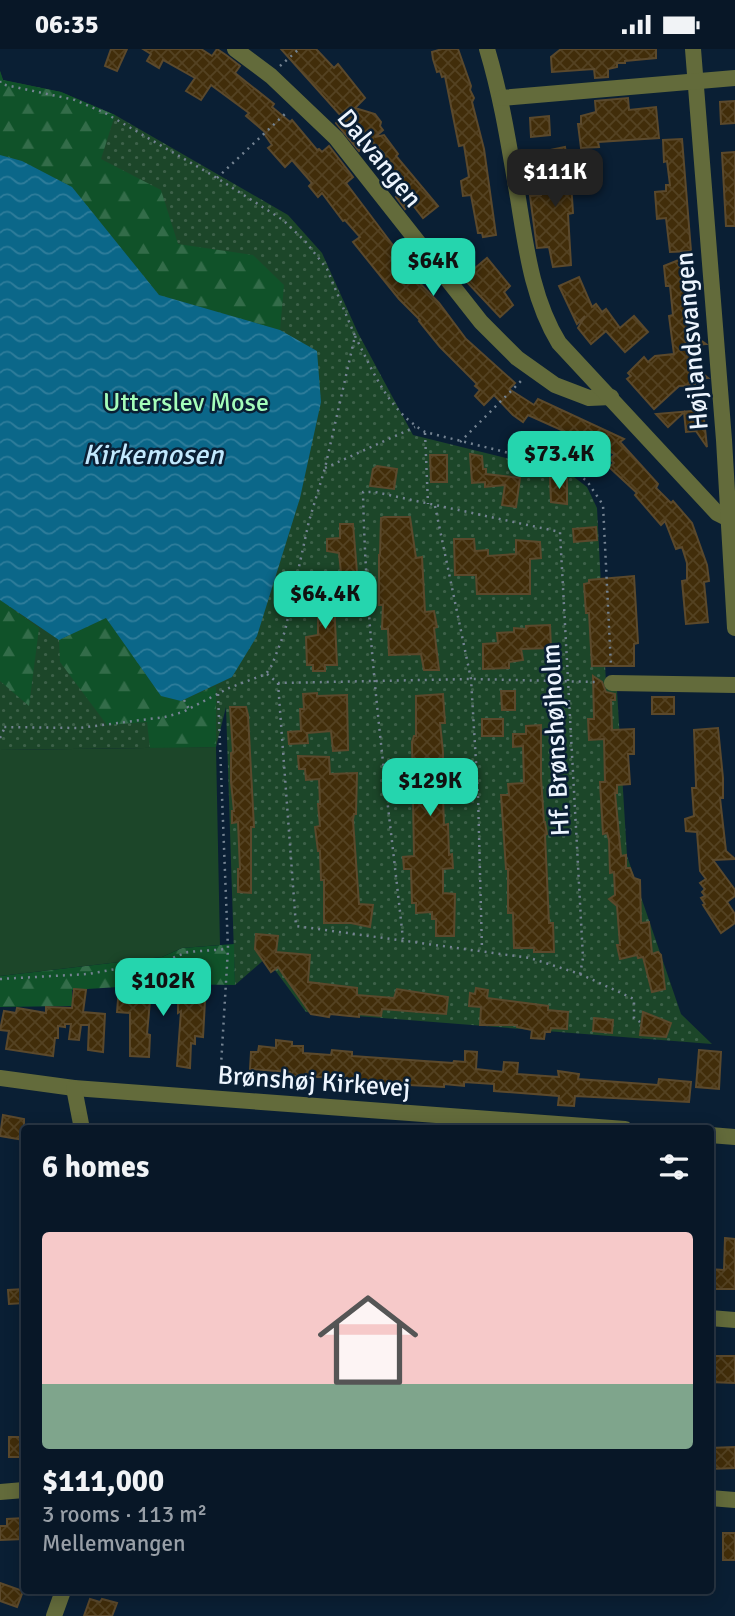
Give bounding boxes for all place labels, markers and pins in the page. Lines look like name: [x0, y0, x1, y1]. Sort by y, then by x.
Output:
pin: $111K: [506, 149, 604, 209]
pin: $64K: [392, 239, 474, 298]
pin: $73.4K: [502, 431, 616, 491]
pin: $64.4K: [268, 571, 382, 631]
pin: $129K: [381, 759, 479, 818]
pin: $102K: [114, 958, 212, 1018]

